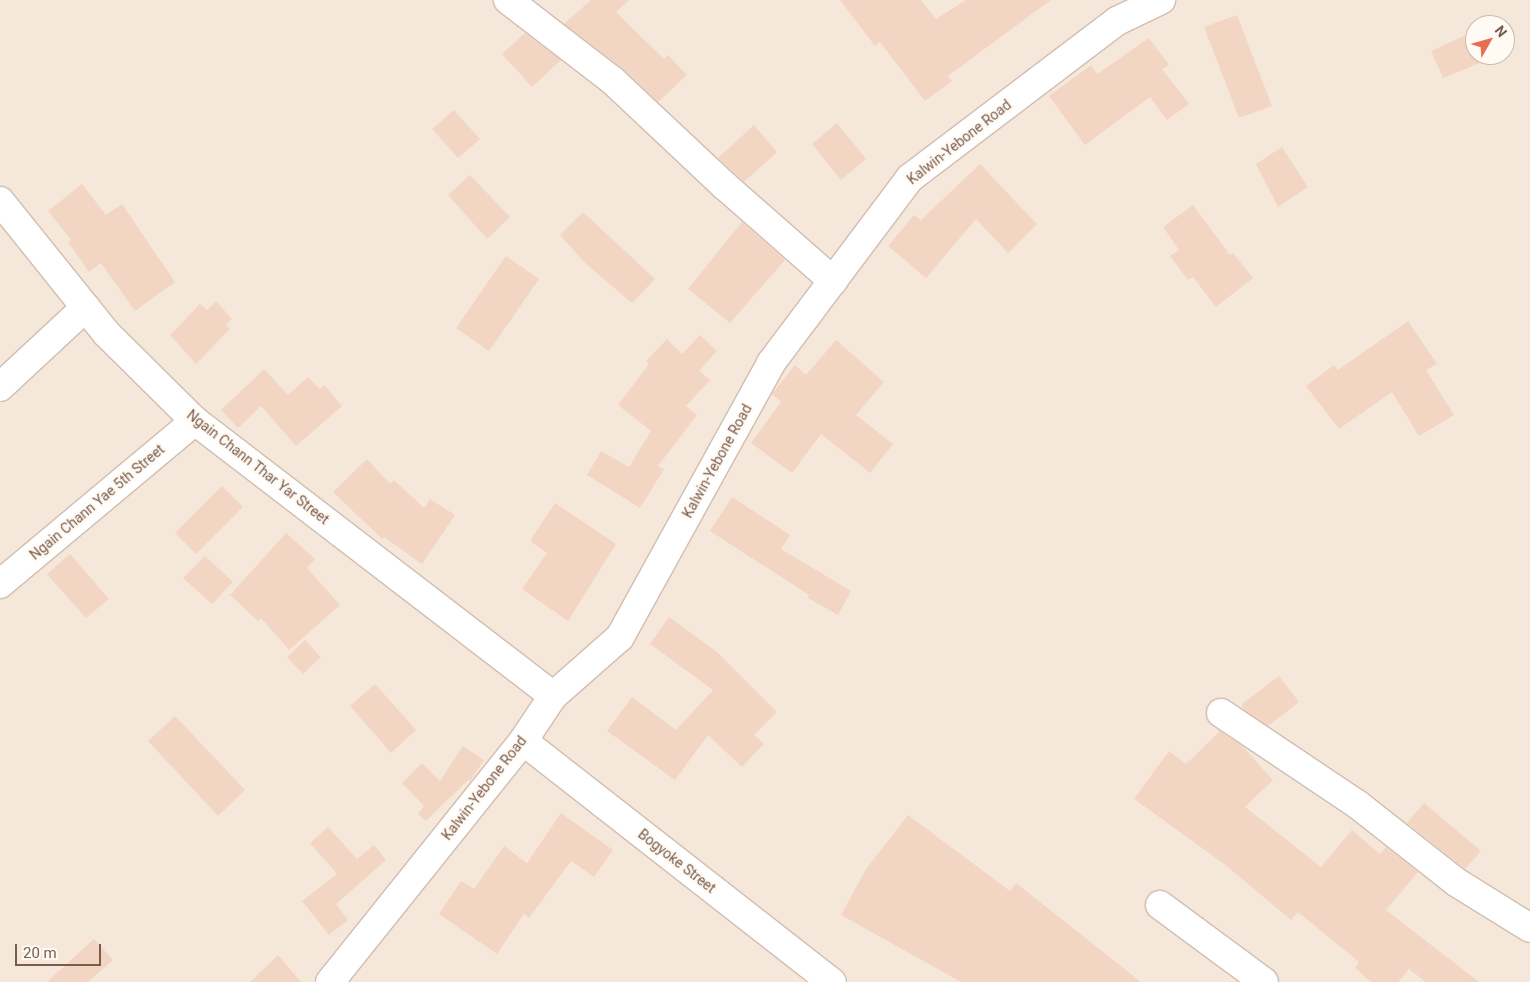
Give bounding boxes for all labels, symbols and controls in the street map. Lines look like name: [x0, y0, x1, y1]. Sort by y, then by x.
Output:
north arrow: [1465, 15, 1515, 65]
text: N: [1492, 23, 1510, 40]
street label: Kalwin-Yebone Road: [904, 96, 1014, 188]
street label: Kalwin-Yebone Road: [679, 401, 755, 521]
street label: Ngain Chann Thar Yar Street: [183, 406, 333, 528]
street label: Ngain Chann Yae 5th Street: [26, 441, 168, 563]
street label: Kalwin-Yebone Road: [438, 733, 530, 843]
street label: Bogyoke Street: [635, 825, 719, 897]
scale bar: [18, 934, 104, 966]
text: 20 m: [23, 944, 57, 962]

